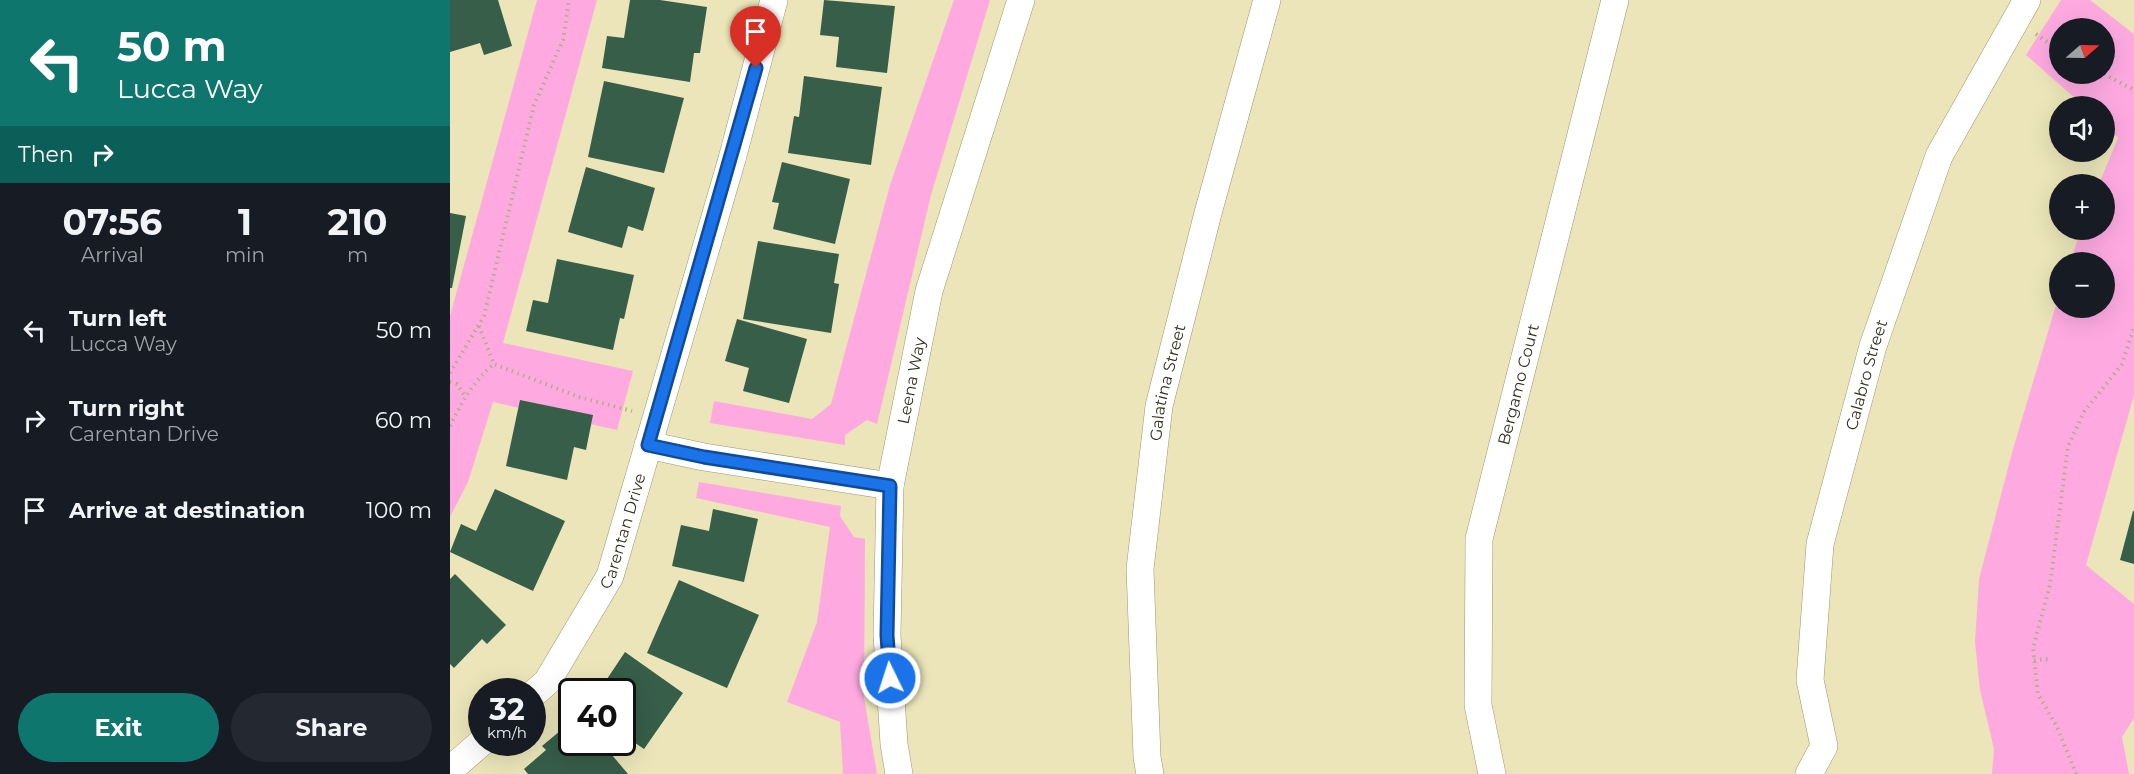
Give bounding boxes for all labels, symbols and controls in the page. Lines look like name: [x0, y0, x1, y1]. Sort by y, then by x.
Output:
pin: [730, 6, 781, 68]
icon: arrive: [739, 15, 772, 48]
north arrow: [2049, 18, 2115, 84]
map controls: [2049, 18, 2115, 318]
text: 50 m: [117, 20, 226, 72]
icon: left: [18, 24, 96, 102]
text: Lucca Way: [117, 72, 263, 105]
button: sound: [2049, 96, 2115, 162]
icon: right: [86, 138, 119, 171]
text: Then: [18, 141, 74, 168]
button: +: [2049, 174, 2115, 240]
text: 07:56: [63, 200, 162, 244]
text: 1: [238, 200, 252, 244]
text: 210: [328, 200, 387, 244]
text: Arrival: [81, 243, 144, 267]
text: min: [225, 243, 265, 267]
text: m: [347, 243, 368, 267]
button: −: [2049, 252, 2115, 318]
text: Turn left: [69, 305, 167, 332]
icon: left: [18, 314, 51, 347]
street label: Calabro Street: [1841, 316, 1891, 432]
text: 50 m: [376, 317, 432, 344]
street label: Bergamo Court: [1494, 321, 1543, 447]
street label: Galatina Street: [1145, 322, 1189, 442]
text: Lucca Way: [69, 332, 177, 356]
street label: Leena Way: [893, 335, 929, 426]
text: Turn right: [69, 395, 184, 422]
icon: right: [18, 404, 51, 437]
text: 60 m: [375, 407, 432, 434]
text: Carentan Drive: [69, 422, 219, 446]
street label: Carentan Drive: [595, 471, 649, 592]
icon: arrive: [18, 494, 51, 527]
text: Arrive at destination: [69, 497, 305, 524]
text: 100 m: [366, 497, 432, 524]
position arrow: [858, 646, 922, 710]
speed limit sign: 40: [558, 678, 636, 756]
text: 32: [489, 691, 525, 728]
button: Exit: [18, 693, 219, 762]
button: Share: [231, 693, 432, 762]
text: km/h: [487, 723, 527, 742]

